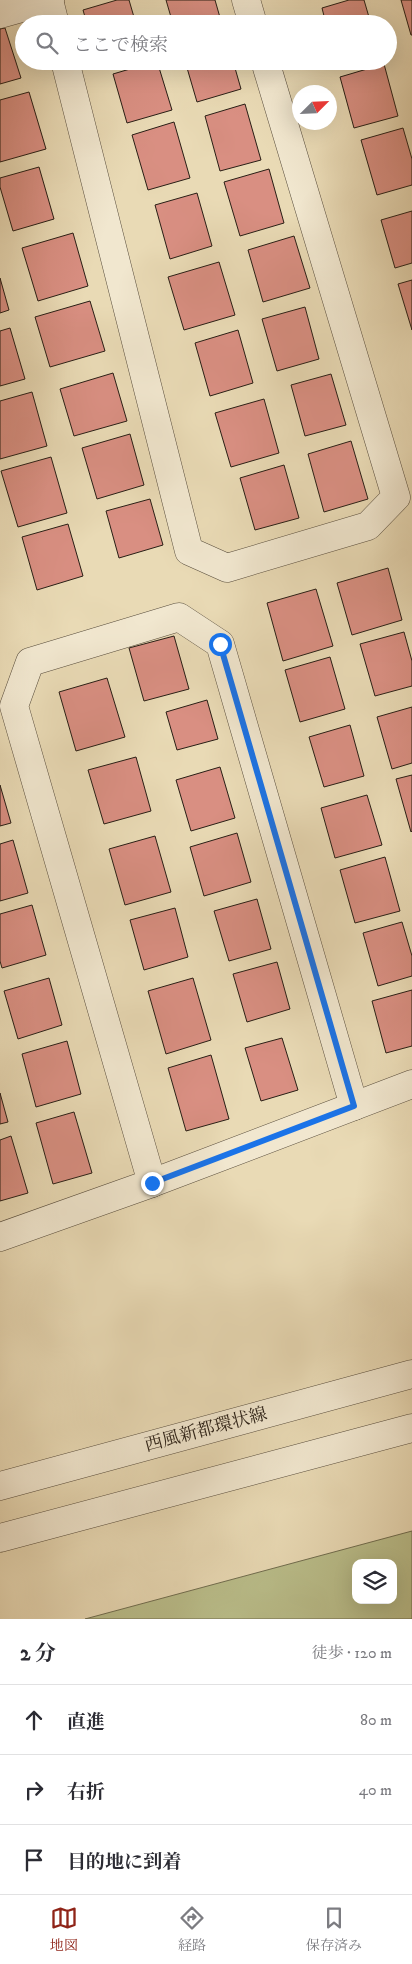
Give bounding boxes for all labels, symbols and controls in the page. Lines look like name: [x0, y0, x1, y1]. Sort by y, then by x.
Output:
search box: [15, 15, 397, 70]
icon: search: [33, 29, 61, 57]
text: ここで検索: [73, 34, 168, 57]
north arrow: [292, 85, 337, 130]
route start: [209, 633, 232, 656]
route end: [141, 1172, 164, 1195]
street label: 西風新都環状線: [142, 1403, 270, 1457]
map controls: [352, 1559, 397, 1604]
button: layers: [352, 1559, 397, 1604]
text: 2 分: [20, 1641, 56, 1667]
text: 徒歩 · 120 m: [311, 1643, 392, 1663]
icon: ahead: [20, 1706, 48, 1734]
text: 80 m: [360, 1710, 392, 1730]
text: 直進: [67, 1711, 105, 1734]
icon: right: [20, 1776, 48, 1804]
text: 40 m: [359, 1780, 392, 1800]
text: 右折: [67, 1781, 105, 1804]
icon: arrive: [20, 1846, 48, 1874]
text: 目的地に到着: [67, 1851, 181, 1874]
tab: 地図: [50, 1904, 78, 1955]
tab: 経路: [178, 1904, 206, 1955]
tab: 保存済み: [306, 1904, 362, 1955]

